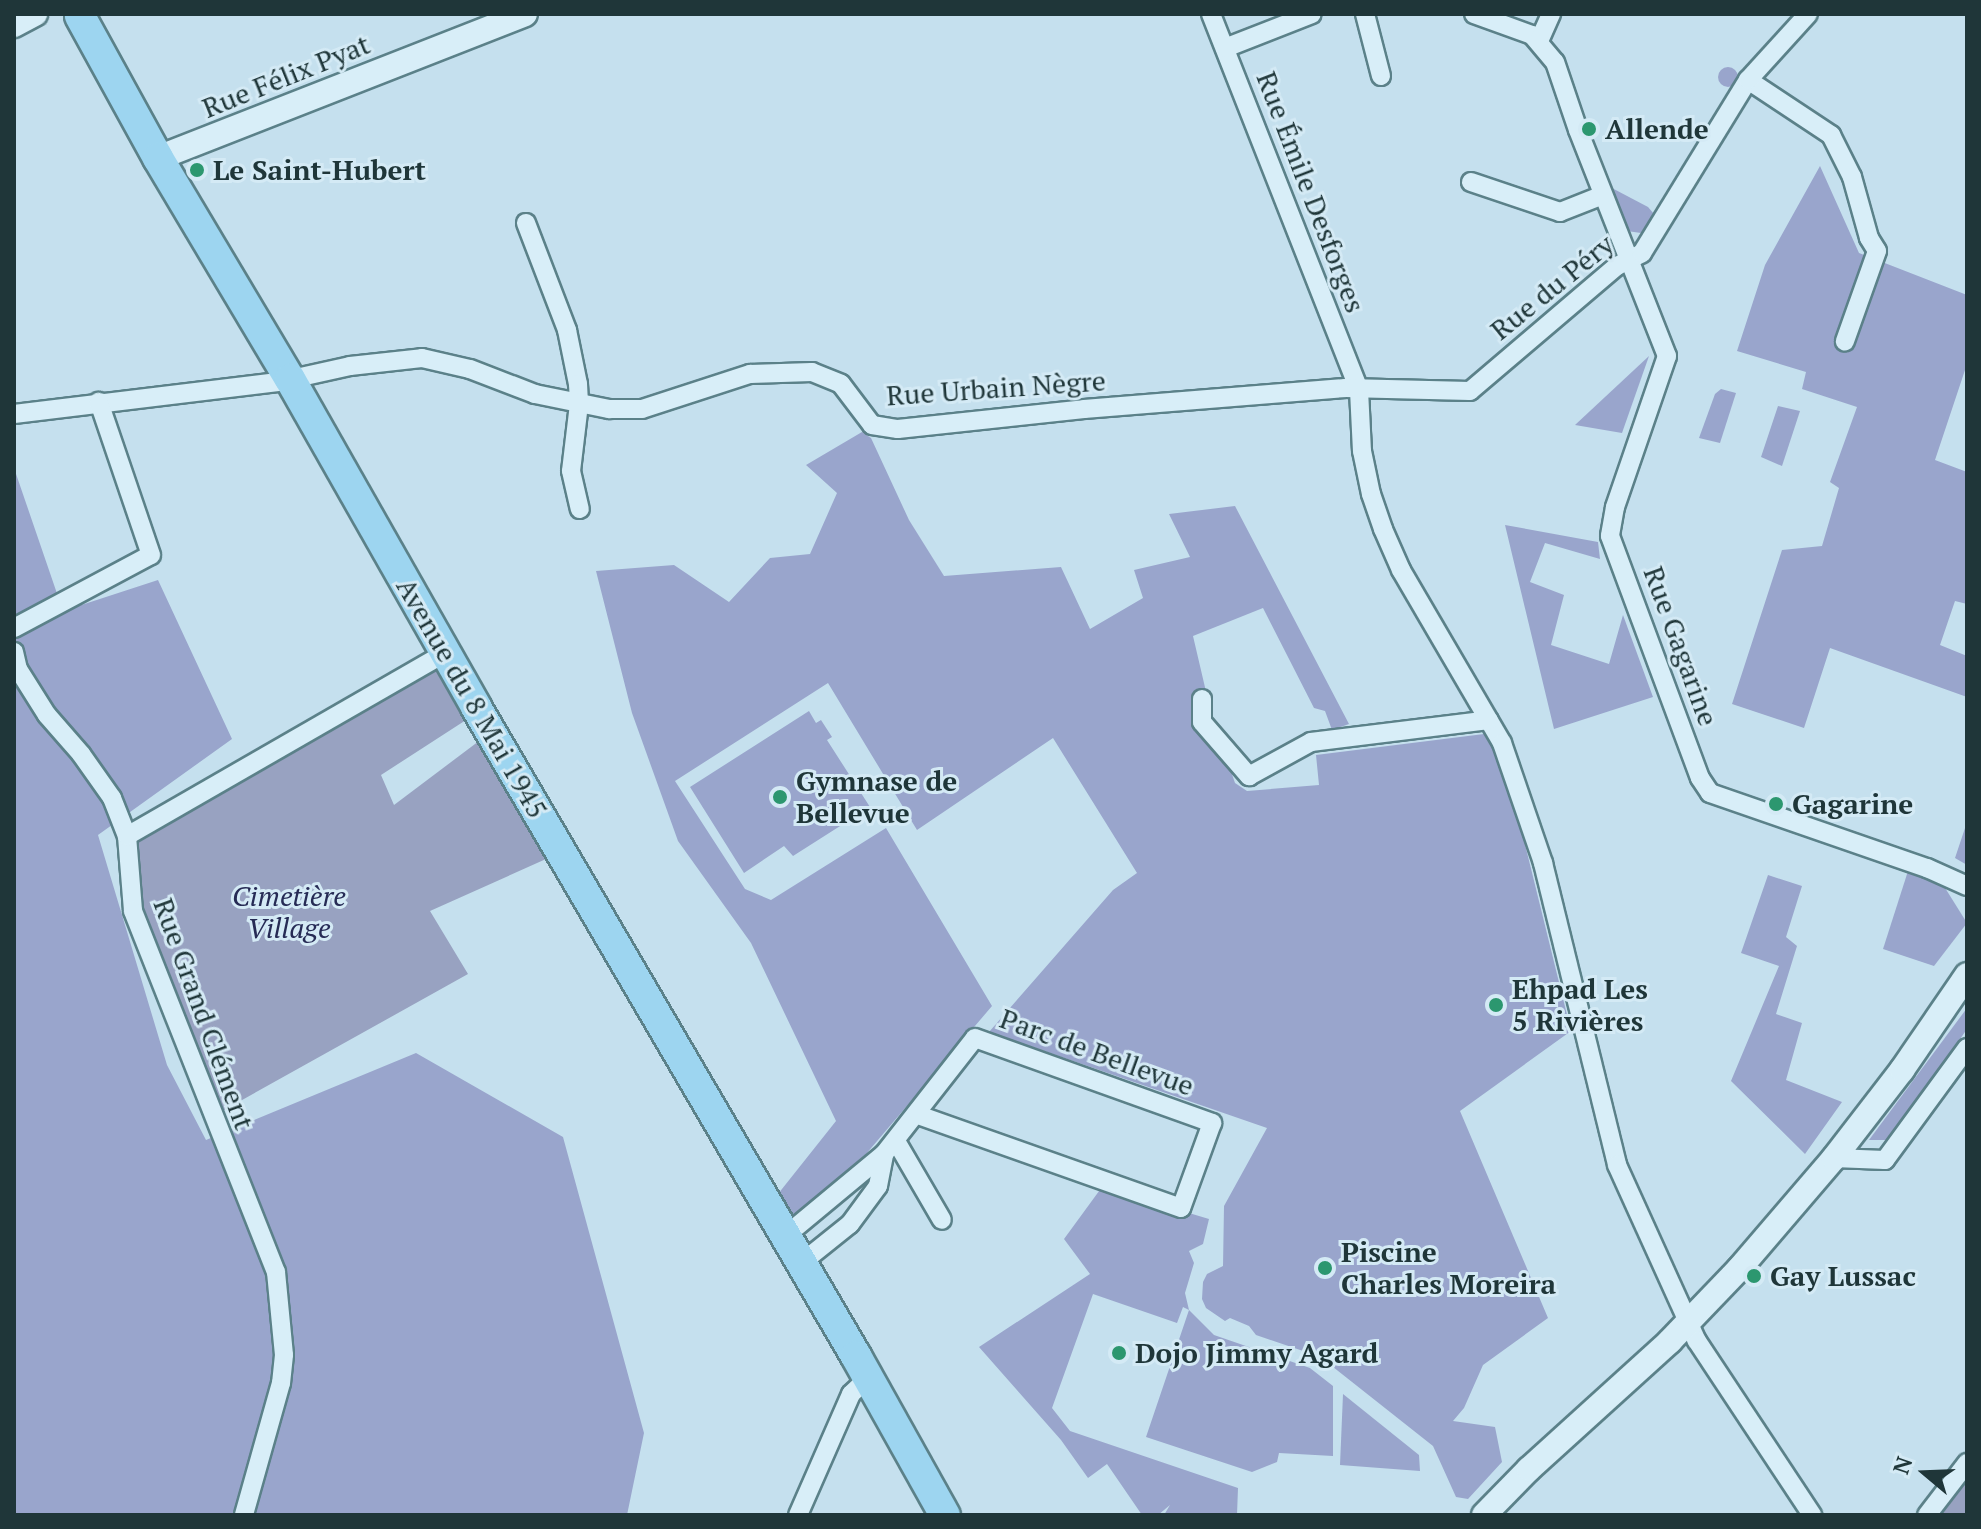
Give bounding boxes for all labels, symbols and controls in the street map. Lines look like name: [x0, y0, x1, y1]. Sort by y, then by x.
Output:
street label: Rue Félix Pyat: [197, 27, 375, 125]
street label: Rue Émile Desforges: [1250, 67, 1372, 317]
place label: Allende: [1605, 112, 1709, 146]
marker: Allende: [1580, 120, 1598, 138]
place label: Le Saint-Hubert: [213, 153, 426, 187]
marker: Le Saint-Hubert: [188, 161, 206, 179]
street label: Rue du Péry: [1484, 227, 1620, 347]
street label: Rue Urbain Nègre: [885, 364, 1107, 412]
street label: Rue Gagarine: [1637, 562, 1725, 730]
street label: Avenue du 8 Mai 1945: [389, 572, 555, 824]
place label: Gymnase de Bellevue: [796, 764, 957, 830]
place label: Gagarine: [1792, 787, 1913, 821]
marker: Gymnase de Bellevue: [771, 788, 789, 806]
marker: Gagarine: [1767, 795, 1785, 813]
park label: Cimetière Village: [232, 879, 346, 945]
street label: Rue Grand Clément: [147, 894, 261, 1134]
place label: Ehpad Les 5 Rivières: [1512, 972, 1648, 1038]
marker: Ehpad Les 5 Rivières: [1487, 996, 1505, 1014]
street label: Parc de Bellevue: [995, 1001, 1199, 1103]
place label: Piscine Charles Moreira: [1341, 1235, 1556, 1301]
marker: Piscine Charles Moreira: [1316, 1259, 1334, 1277]
place label: Gay Lussac: [1770, 1259, 1916, 1293]
marker: Gay Lussac: [1745, 1267, 1763, 1285]
place label: Dojo Jimmy Agard: [1135, 1336, 1379, 1370]
marker: Dojo Jimmy Agard: [1110, 1344, 1128, 1362]
north arrow: [1885, 1433, 1965, 1513]
text: N: [1885, 1452, 1918, 1478]

